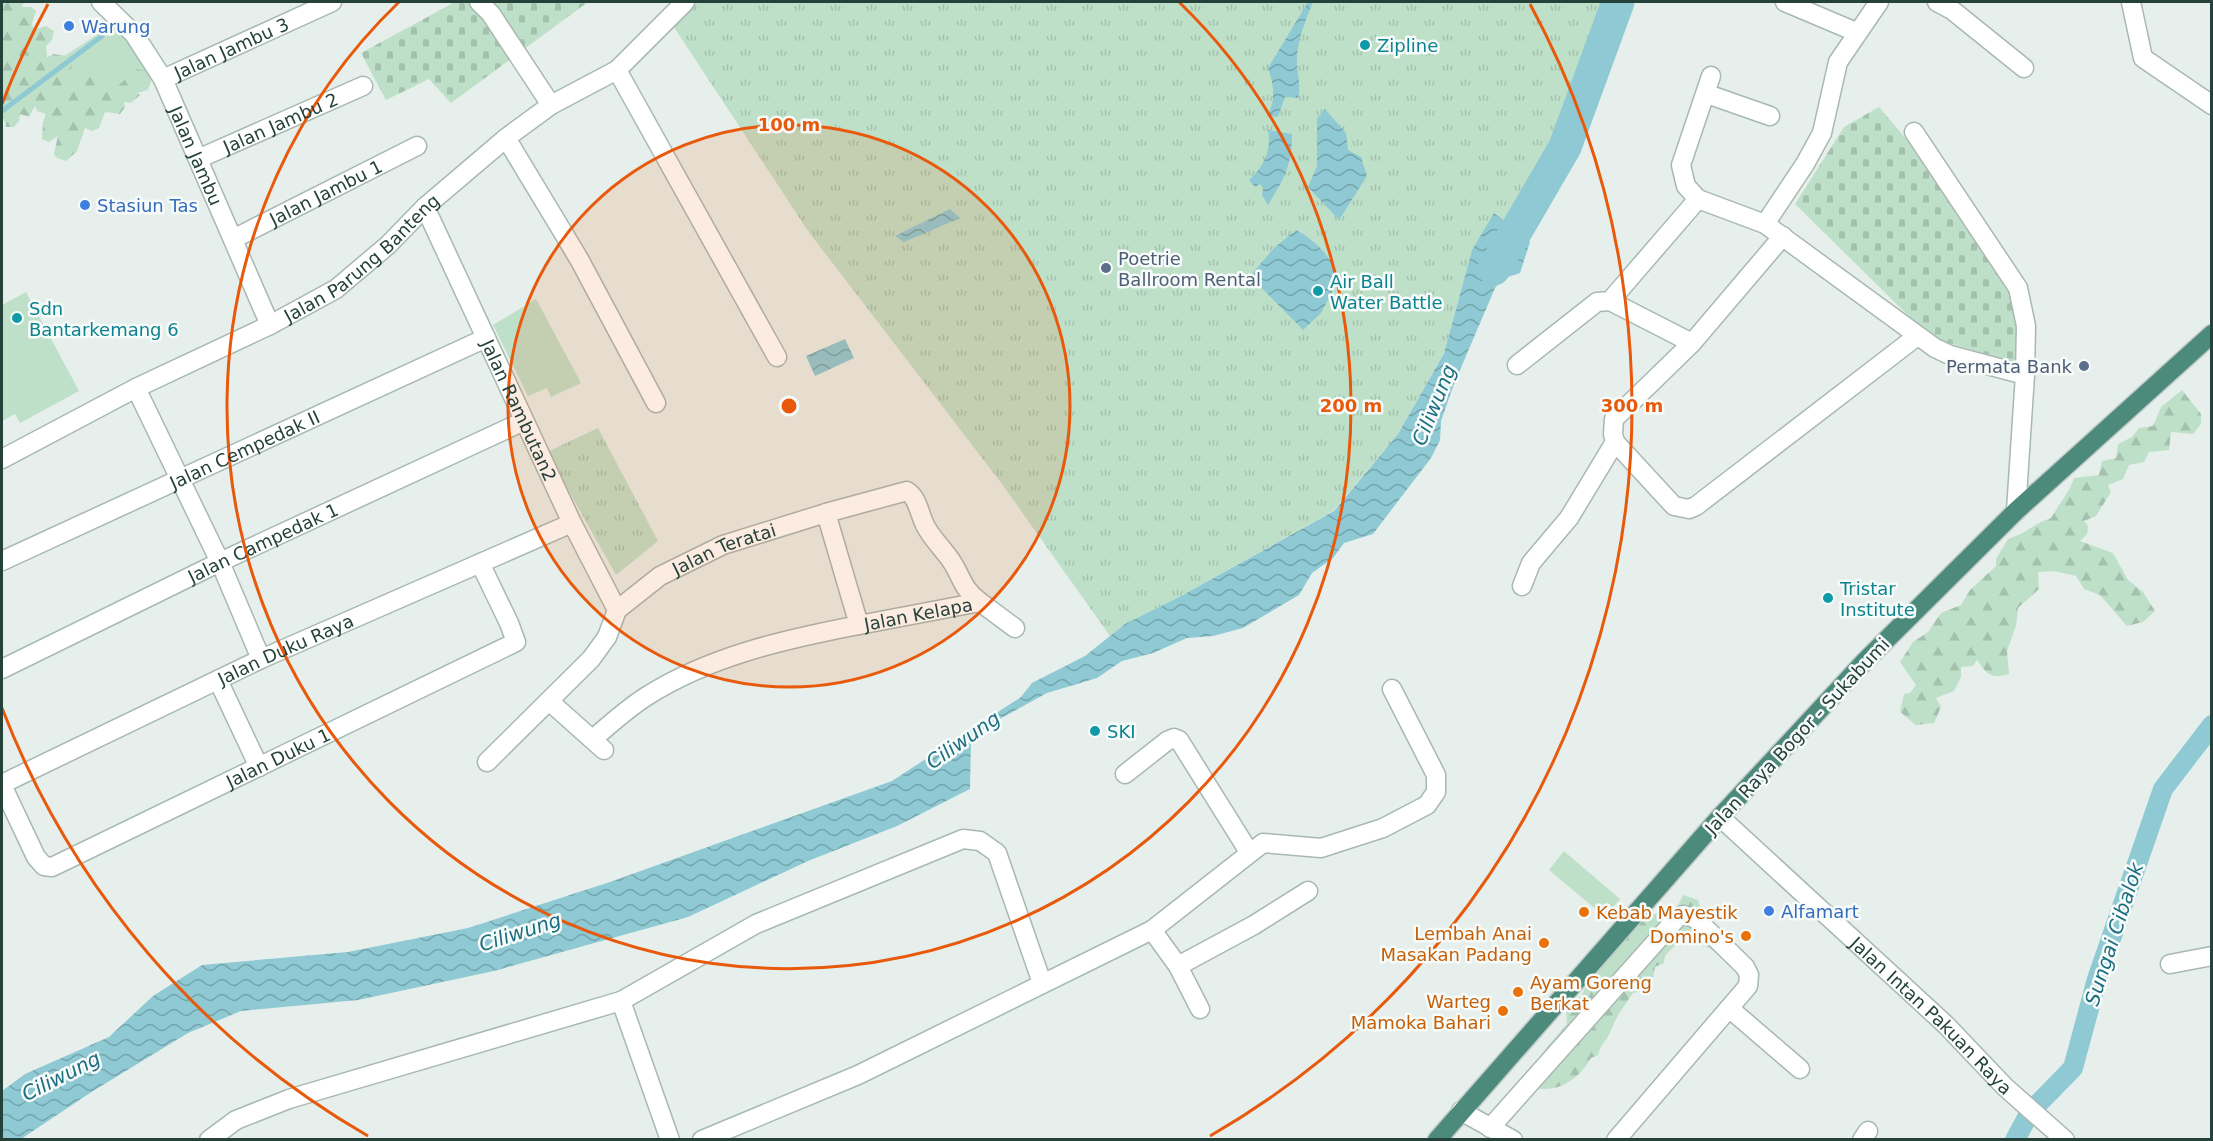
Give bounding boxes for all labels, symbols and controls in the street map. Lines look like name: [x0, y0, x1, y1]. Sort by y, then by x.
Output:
street label: Jalan Jambu 3: [170, 13, 292, 83]
place label: Warung: [81, 16, 150, 37]
marker: Warung: [62, 19, 76, 33]
place label: Zipline: [1377, 35, 1438, 56]
marker: Zipline: [1358, 38, 1372, 52]
street label: Jalan Jambu 2: [219, 88, 341, 157]
street label: Jalan Jambu: [165, 102, 227, 208]
text: 100 m: [758, 114, 820, 135]
street label: Jalan Jambu 1: [265, 155, 386, 230]
street label: Jalan Parung Banteng: [279, 189, 443, 326]
place label: Stasiun Tas: [97, 195, 198, 216]
marker: Stasiun Tas: [78, 198, 92, 212]
place label: Poetrie Ballroom Rental: [1118, 248, 1261, 290]
marker: Poetrie Ballroom Rental: [1099, 261, 1113, 275]
place label: Air Ball Water Battle: [1330, 271, 1443, 313]
marker: Air Ball Water Battle: [1311, 284, 1325, 298]
place label: Sdn Bantarkemang 6: [29, 298, 179, 340]
marker: Sdn Bantarkemang 6: [10, 311, 24, 325]
street label: Jalan Rambutan2: [477, 335, 561, 484]
place label: Permata Bank: [1946, 356, 2073, 377]
marker: Permata Bank: [2077, 359, 2091, 373]
water label: Ciliwung: [1407, 361, 1461, 449]
text: 200 m: [1320, 395, 1382, 416]
text: 300 m: [1601, 395, 1663, 416]
centre of rings: [779, 396, 799, 416]
street label: Jalan Cempedak II: [165, 406, 323, 493]
street label: Jalan Campedak 1: [184, 498, 341, 587]
street label: Jalan Teratai: [668, 519, 778, 579]
place label: Tristar Institute: [1839, 578, 1915, 620]
marker: Tristar Institute: [1821, 591, 1835, 605]
street label: Jalan Kelapa: [861, 593, 974, 635]
street label: Jalan Duku Raya: [213, 609, 357, 689]
street label: Jalan Raya Bogor - Sukabumi: [1700, 634, 1894, 839]
water label: Ciliwung: [921, 706, 1005, 774]
place label: SKI: [1107, 721, 1136, 742]
street label: Jalan Duku 1: [222, 723, 334, 792]
marker: SKI: [1088, 724, 1102, 738]
water label: Sungai Cibalok: [2080, 858, 2149, 1008]
place label: Alfamart: [1781, 901, 1859, 922]
place label: Kebab Mayestik: [1596, 902, 1738, 923]
marker: Alfamart: [1762, 904, 1776, 918]
marker: Kebab Mayestik: [1577, 905, 1591, 919]
water label: Ciliwung: [476, 907, 564, 957]
place label: Lembah Anai Masakan Padang: [1380, 923, 1532, 965]
place label: Domino's: [1650, 926, 1734, 947]
marker: Domino's: [1739, 929, 1753, 943]
street label: Jalan Intan Pakuan Raya: [1846, 932, 2016, 1099]
marker: Lembah Anai Masakan Padang: [1537, 936, 1551, 950]
place label: Ayam Goreng Berkat: [1530, 972, 1652, 1014]
marker: Ayam Goreng Berkat: [1511, 985, 1525, 999]
place label: Warteg Mamoka Bahari: [1351, 991, 1491, 1033]
marker: Warteg Mamoka Bahari: [1496, 1004, 1510, 1018]
water label: Ciliwung: [18, 1046, 104, 1106]

